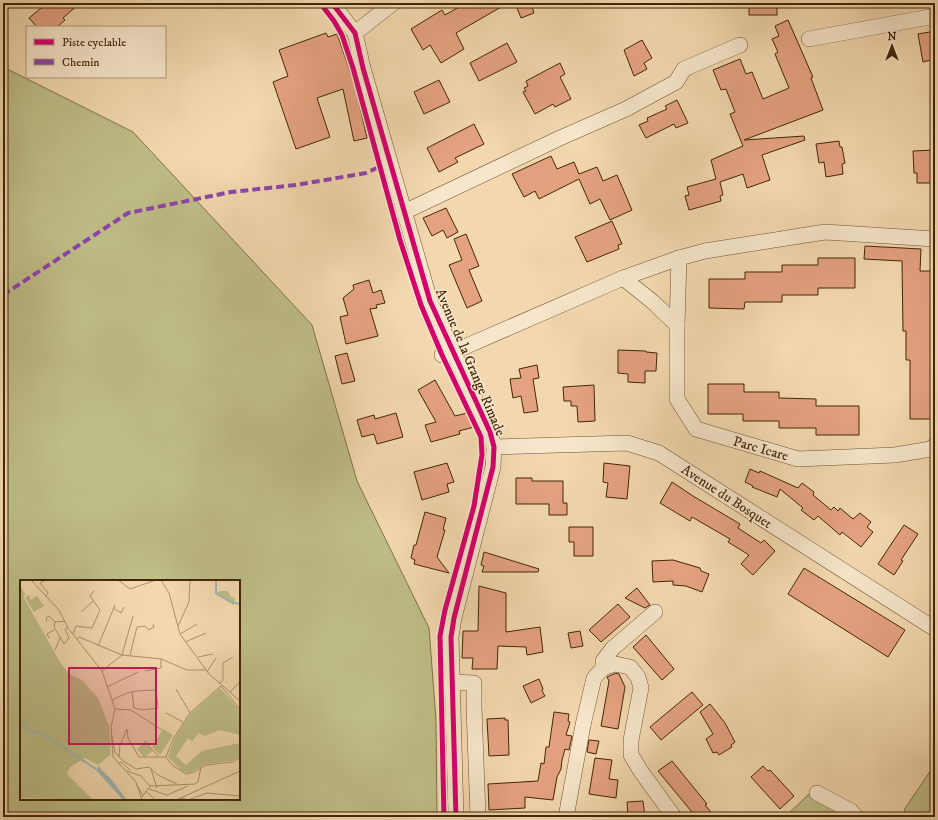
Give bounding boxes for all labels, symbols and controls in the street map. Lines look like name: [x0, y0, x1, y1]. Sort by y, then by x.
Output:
legend: [26, 26, 166, 78]
north arrow: [872, 26, 912, 66]
text: N: [887, 30, 897, 44]
text: Piste cyclable: [62, 35, 126, 50]
text: Chemin: [62, 55, 100, 70]
street label: Avenue de la Grange Rimade: [431, 286, 509, 439]
street label: Parc Icare: [731, 432, 791, 465]
street label: Avenue du Bosquet: [678, 461, 776, 533]
inset map: [20, 580, 240, 800]

